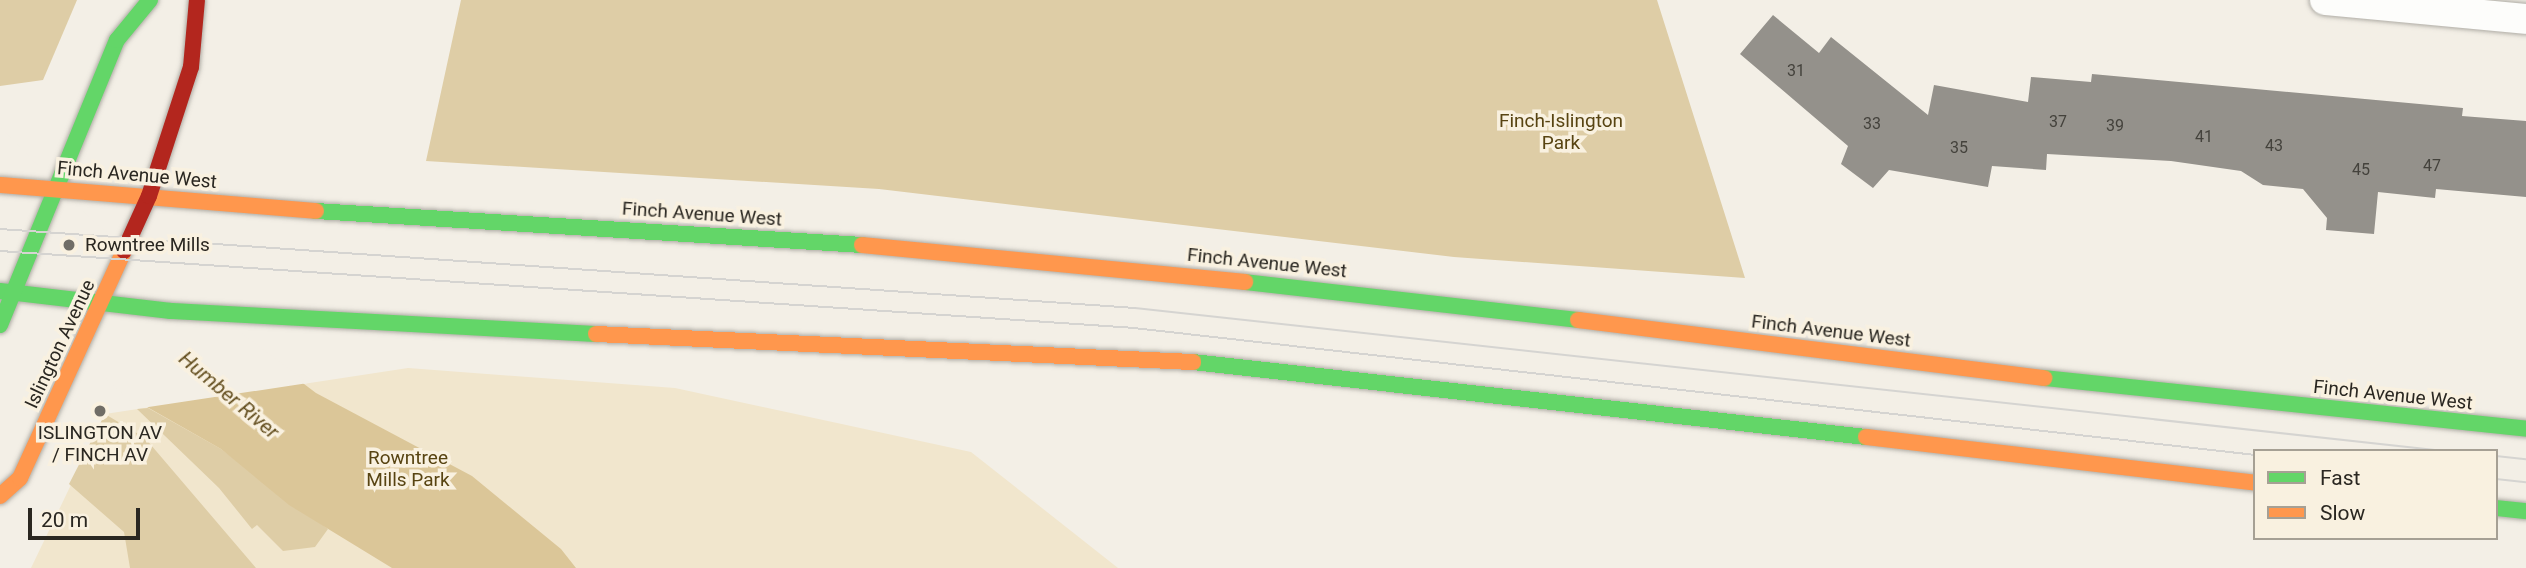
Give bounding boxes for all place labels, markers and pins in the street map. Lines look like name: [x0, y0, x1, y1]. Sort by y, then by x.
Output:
place label: Rowntree Mills: [85, 234, 210, 256]
marker: Rowntree Mills: [59, 235, 79, 255]
marker: ISLINGTON AV / FINCH AV: [92, 403, 108, 419]
place label: ISLINGTON AV / FINCH AV: [38, 422, 162, 466]

